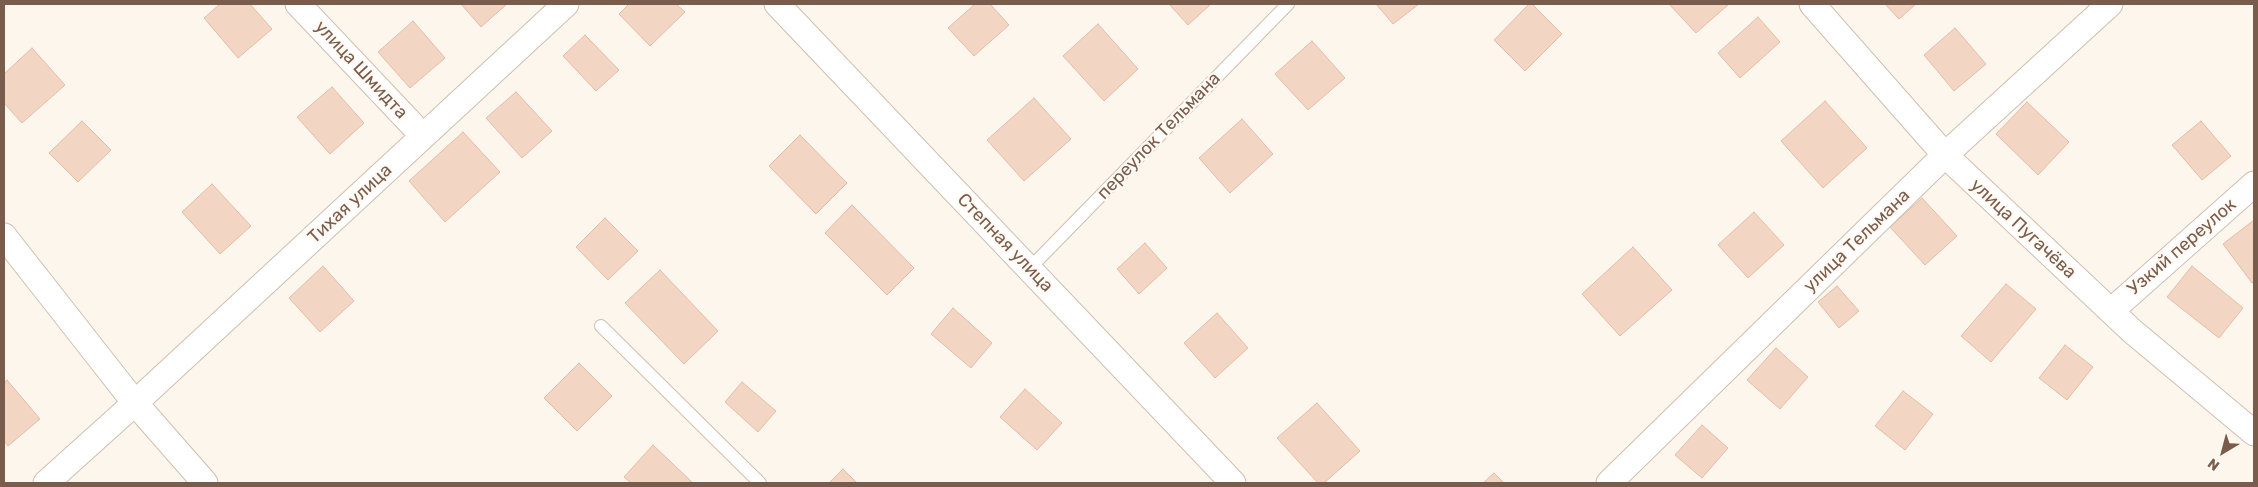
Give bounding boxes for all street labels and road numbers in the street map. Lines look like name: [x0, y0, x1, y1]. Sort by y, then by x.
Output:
street label: улица Шмидта: [310, 16, 412, 124]
street label: переулок Тельмана: [1093, 68, 1225, 204]
street label: Тихая улица: [304, 160, 396, 248]
street label: улица Пугачёва: [1966, 175, 2080, 283]
street label: улица Тельмана: [1799, 185, 1915, 297]
street label: Степная улица: [952, 189, 1058, 297]
street label: Узкий переулок: [2123, 194, 2241, 300]

